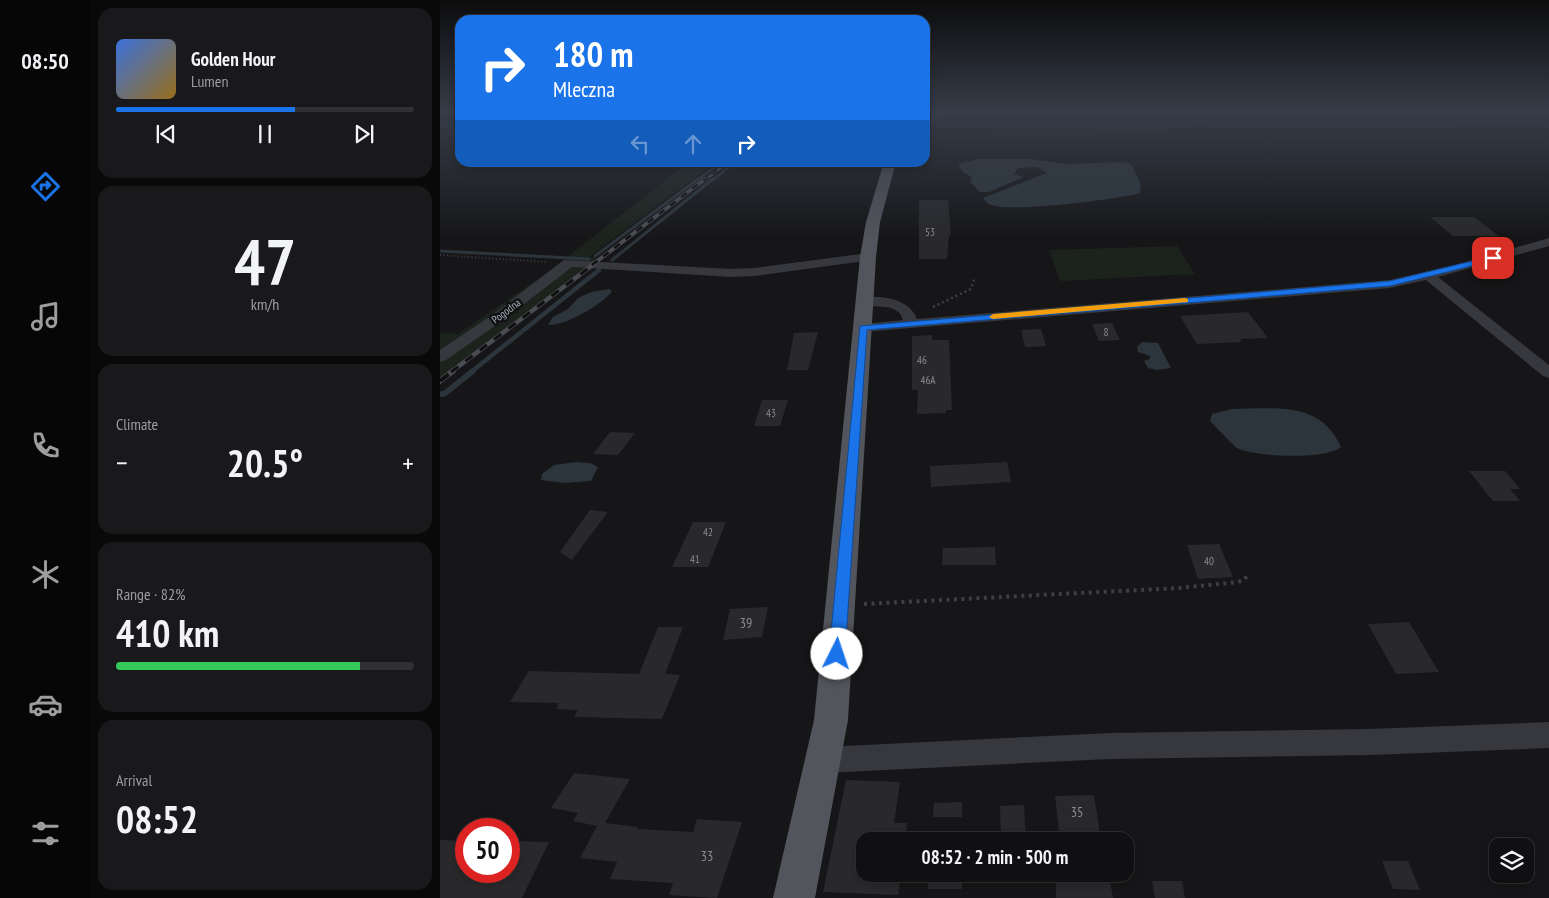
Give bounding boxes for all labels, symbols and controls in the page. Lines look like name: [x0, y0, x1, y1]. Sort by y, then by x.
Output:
text: 180 m: [553, 31, 634, 77]
icon: right: [470, 35, 535, 100]
text: 08:50: [21, 47, 69, 75]
text: Golden Hour: [191, 47, 275, 71]
text: Lumen: [191, 71, 228, 91]
text: Mleczna: [553, 75, 615, 103]
icon: previous: [152, 120, 180, 148]
icon: pause: [251, 120, 279, 148]
icon: next: [350, 120, 378, 148]
icon: left: [626, 130, 654, 158]
icon: ahead: [679, 130, 707, 158]
icon: right: [732, 130, 760, 158]
icon: directions: [28, 169, 63, 204]
text: 47: [234, 219, 296, 303]
house number: 53: [925, 225, 935, 239]
pin: [1472, 237, 1514, 279]
icon: arrive: [1479, 244, 1507, 272]
text: km/h: [251, 294, 279, 314]
street label: Pogodna: [489, 296, 523, 326]
icon: music: [28, 299, 63, 334]
house number: 8: [1104, 325, 1109, 339]
house number: 46: [917, 353, 927, 367]
house number: 46A: [920, 373, 936, 387]
house number: 43: [766, 406, 776, 420]
text: Climate: [116, 414, 158, 434]
icon: phone: [28, 428, 63, 463]
text: 20.5°: [227, 438, 303, 487]
text: −: [116, 444, 128, 481]
text: +: [402, 444, 414, 481]
house number: 42: [703, 525, 713, 539]
house number: 41: [690, 552, 700, 566]
house number: 40: [1204, 554, 1214, 568]
icon: climate: [28, 557, 63, 592]
text: Range · 82%: [116, 584, 185, 604]
text: 410 km: [116, 608, 219, 657]
house number: 39: [740, 614, 752, 632]
position arrow: [810, 627, 862, 679]
icon: car: [28, 687, 63, 722]
text: Arrival: [116, 770, 152, 790]
text: 08:52: [116, 794, 198, 843]
house number: 35: [1071, 803, 1083, 821]
icon: filters: [28, 816, 63, 851]
speed limit sign: 50: [455, 818, 520, 883]
map controls: [1489, 838, 1534, 883]
button: layers: [1489, 838, 1534, 883]
text: 08:52 · 2 min · 500 m: [922, 845, 1068, 869]
house number: 33: [701, 847, 713, 865]

